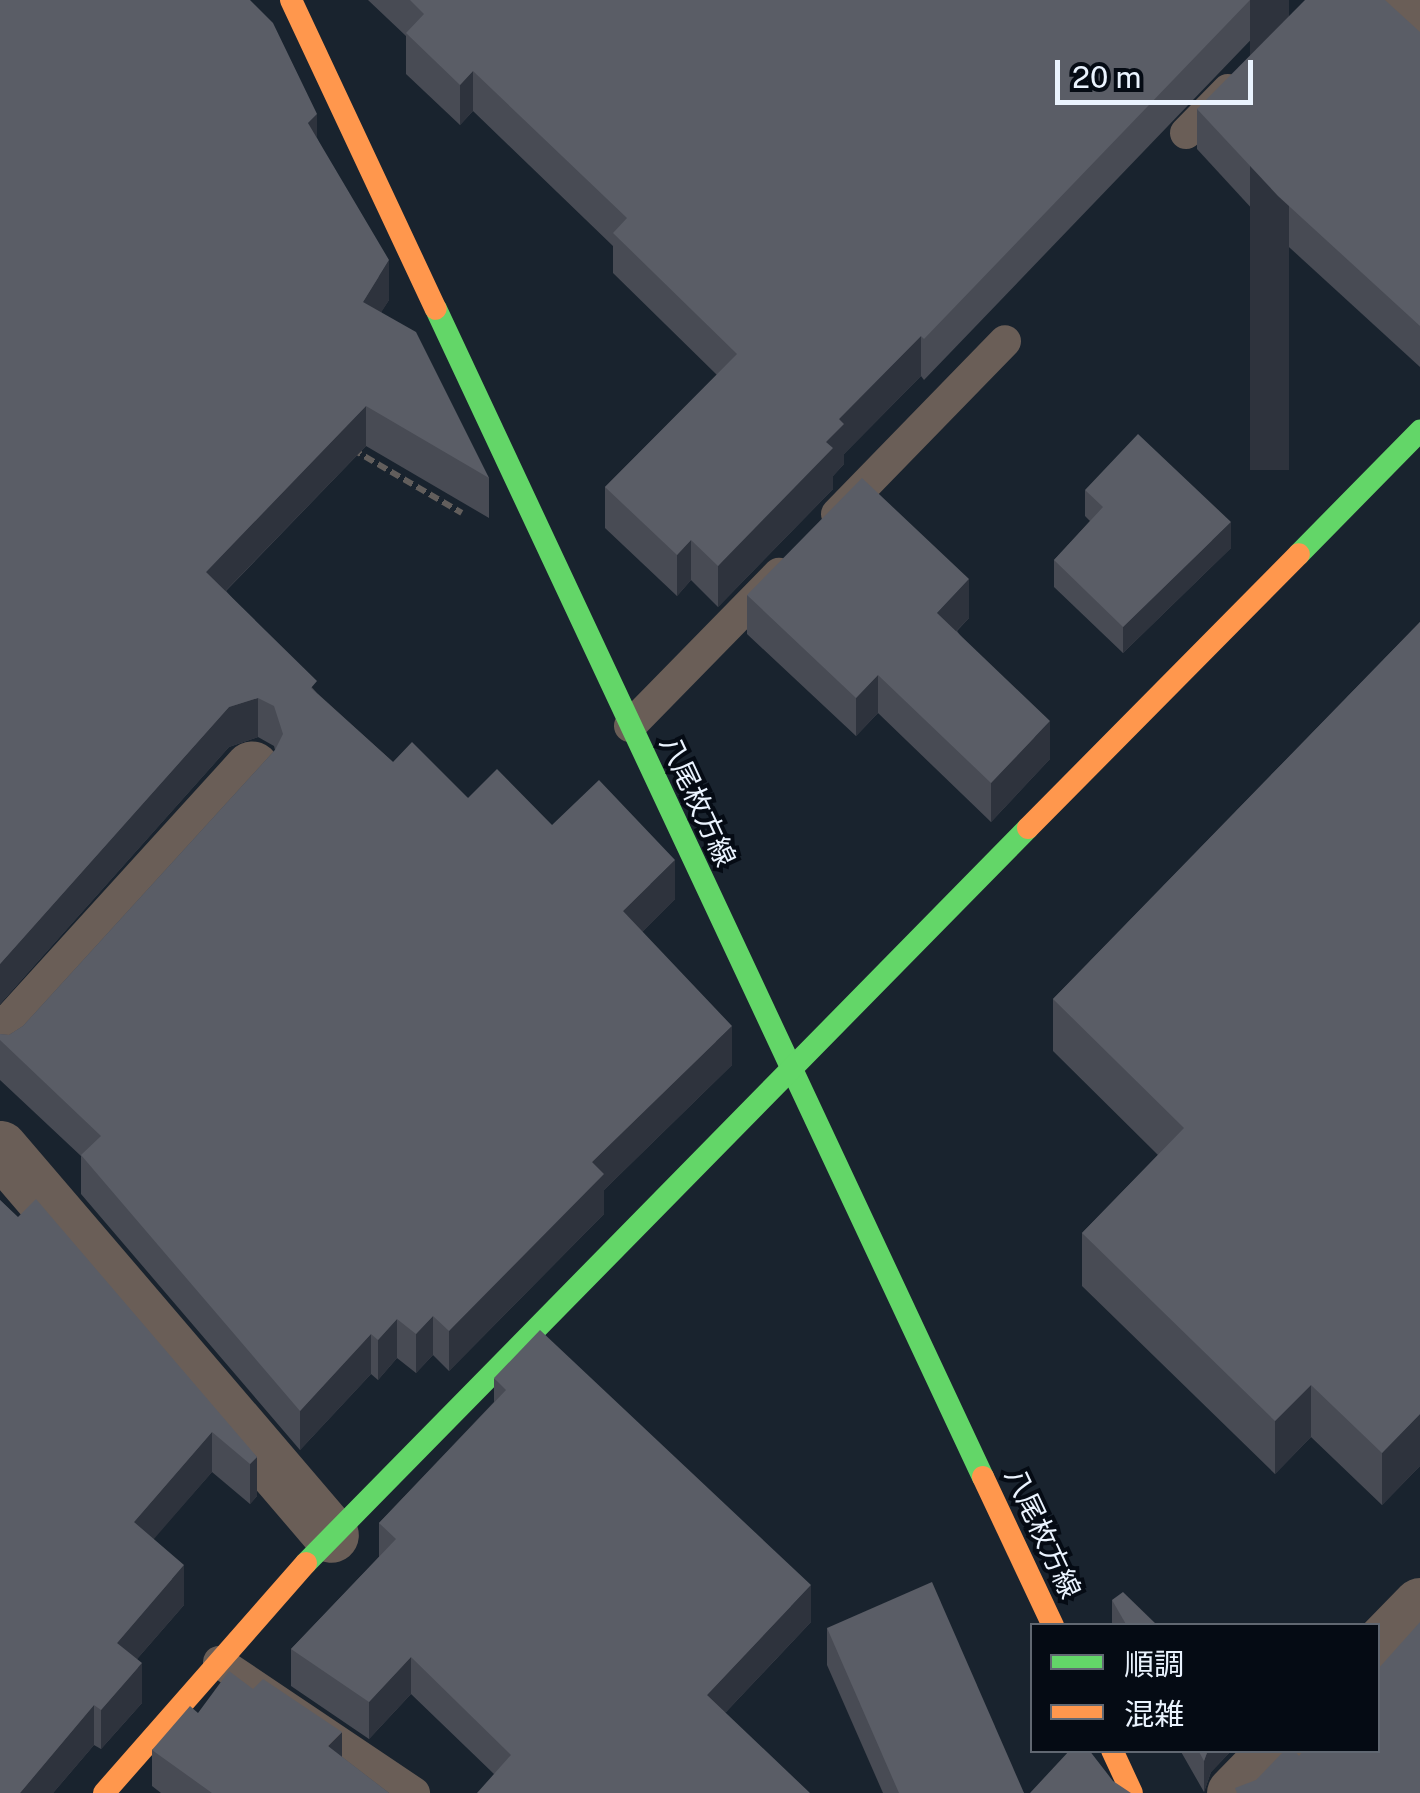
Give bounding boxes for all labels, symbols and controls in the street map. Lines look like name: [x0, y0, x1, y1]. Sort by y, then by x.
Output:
scale bar: [1060, 40, 1258, 102]
text: 20 m: [1072, 59, 1141, 95]
street label: 八尾枚方線: [653, 730, 743, 872]
street label: 八尾枚方線: [998, 1462, 1088, 1604]
legend: [1030, 1623, 1380, 1753]
text: 順調: [1124, 1646, 1184, 1682]
text: 混雑: [1124, 1696, 1184, 1732]

